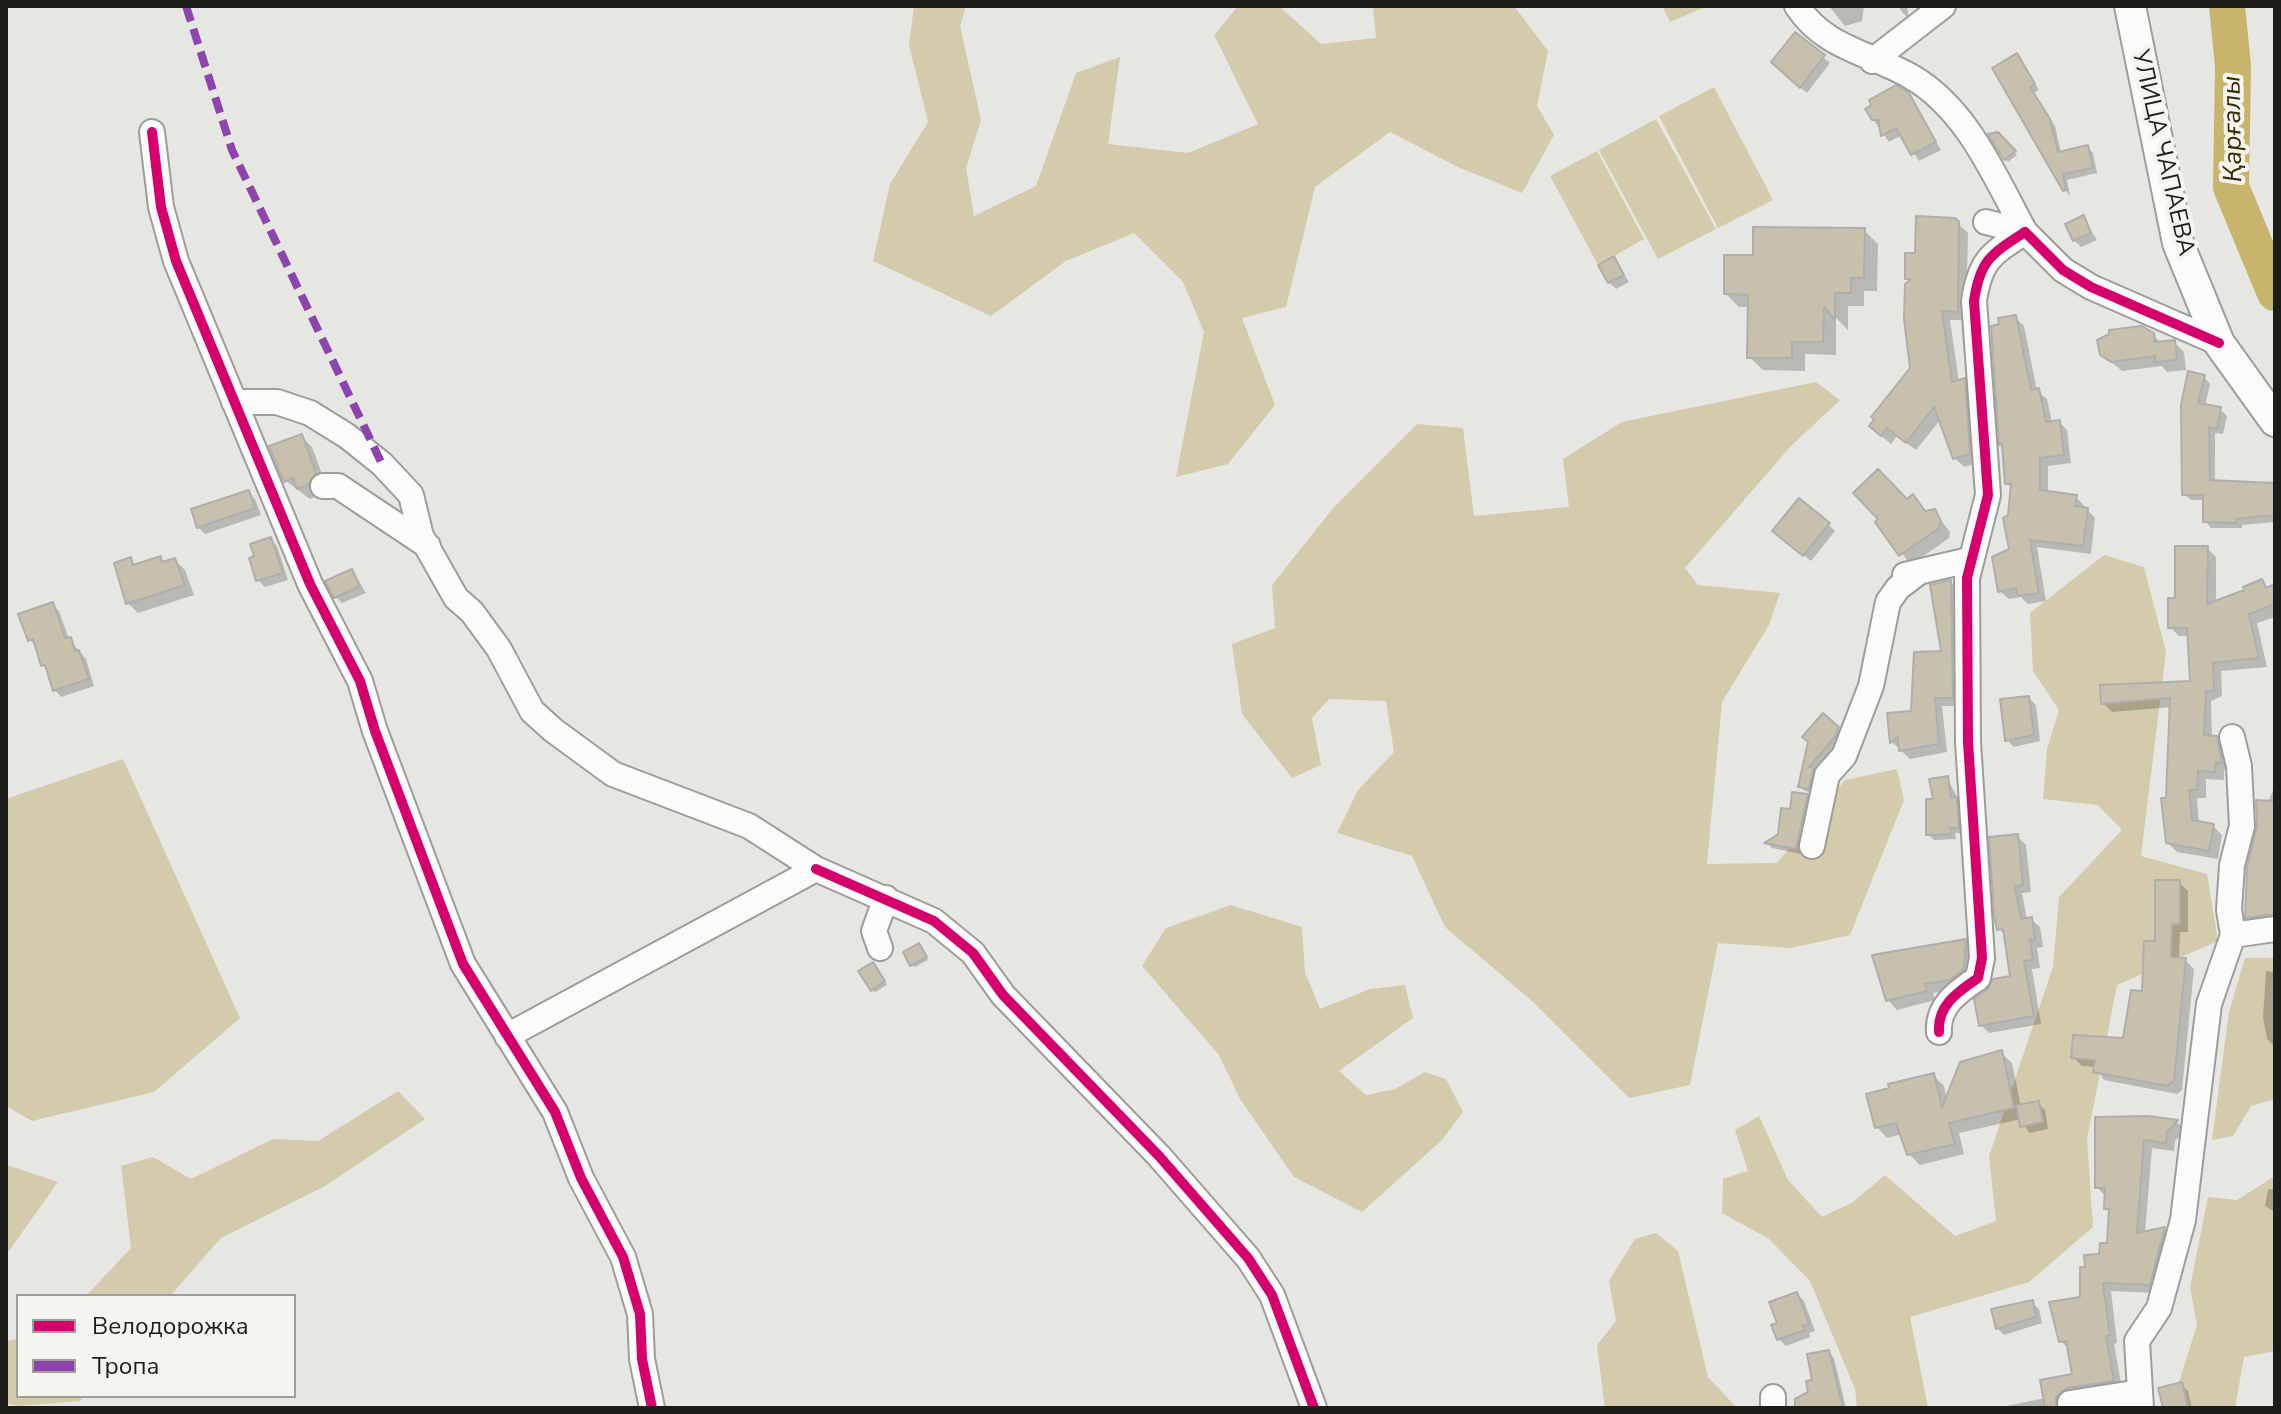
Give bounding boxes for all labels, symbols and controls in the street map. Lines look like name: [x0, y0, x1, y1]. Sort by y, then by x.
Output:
street label: УЛИЦА ЧАПАЕВА: [2124, 47, 2200, 259]
water label: Қарғалы: [2217, 75, 2251, 183]
legend: [16, 1294, 296, 1398]
text: Велодорожка: [92, 1310, 249, 1342]
text: Тропа: [92, 1350, 159, 1382]

